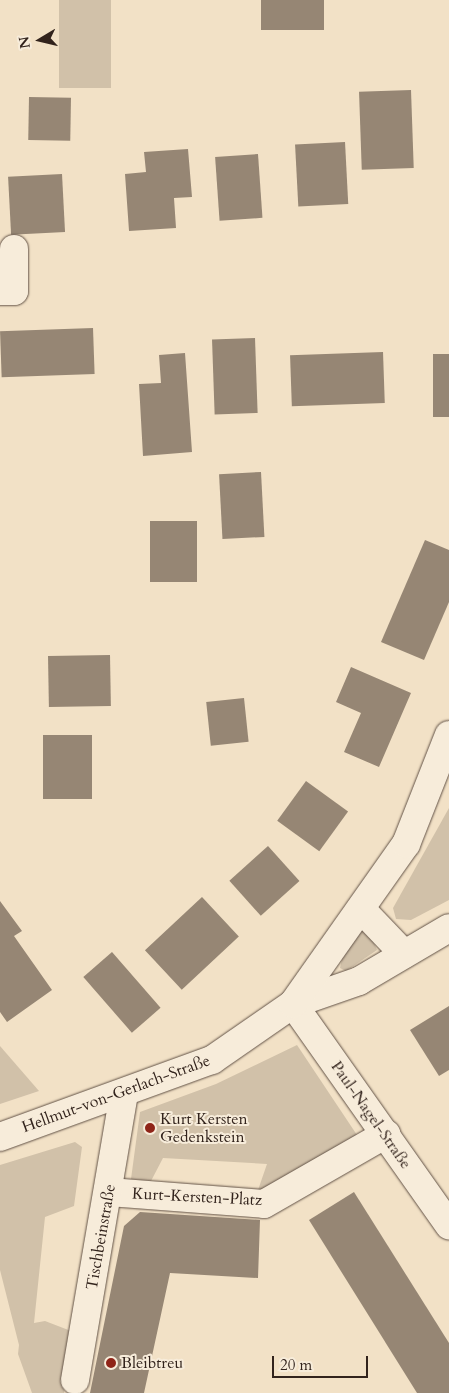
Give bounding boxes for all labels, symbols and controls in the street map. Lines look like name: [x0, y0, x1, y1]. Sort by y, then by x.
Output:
north arrow: [15, 15, 65, 65]
text: N: [14, 35, 35, 50]
street label: Hellmut-von-Gerlach-Straße: [19, 1051, 213, 1137]
street label: Paul-Nagel-Straße: [327, 1057, 415, 1173]
place label: Kurt Kersten Gedenkstein: [160, 1109, 248, 1147]
marker: Kurt Kersten Gedenkstein: [144, 1122, 156, 1134]
street label: Tischbeinstraße: [82, 1183, 120, 1291]
street label: Kurt-Kersten-Platz: [131, 1184, 263, 1210]
scale bar: [274, 1346, 370, 1378]
place label: Bleibtreu: [121, 1353, 183, 1373]
text: 20 m: [280, 1355, 312, 1375]
marker: Bleibtreu: [105, 1357, 117, 1369]

